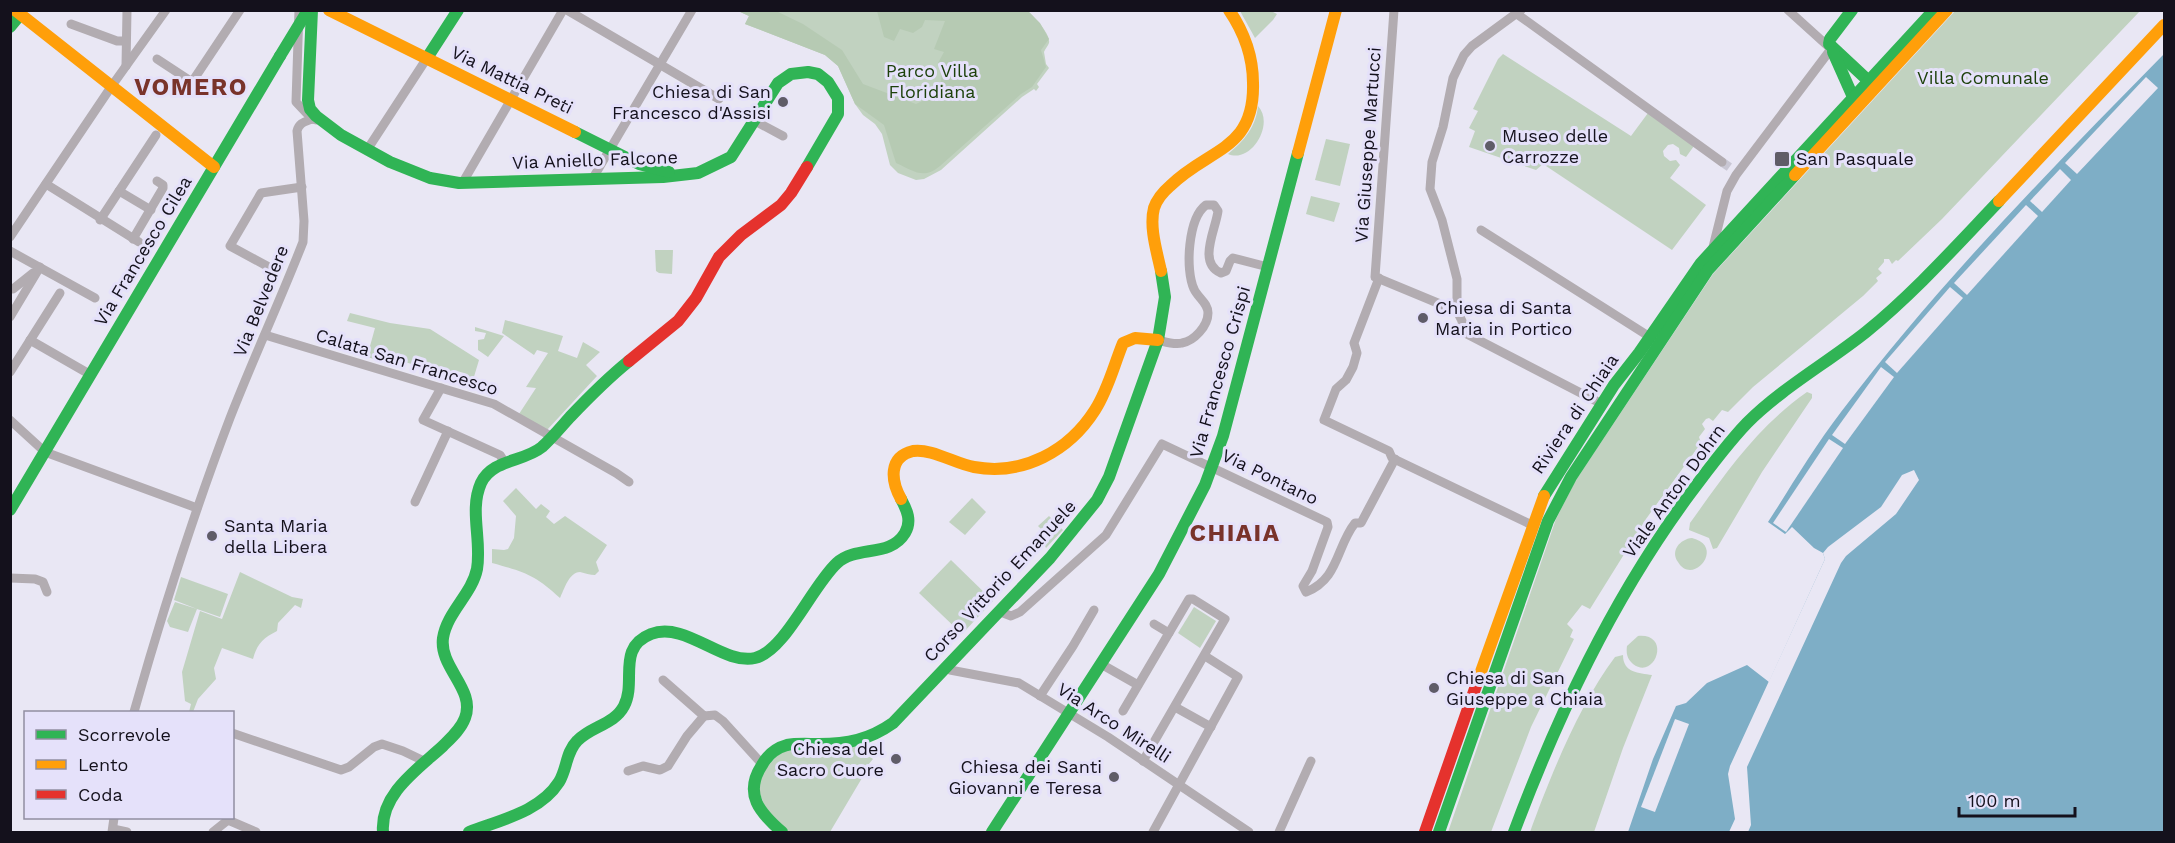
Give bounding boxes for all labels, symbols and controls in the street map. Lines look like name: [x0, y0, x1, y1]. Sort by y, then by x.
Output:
street label: Via Mattia Preti: [448, 41, 576, 118]
street label: Via Giuseppe Martucci: [1350, 46, 1385, 244]
park label: Parco Villa Floridiana: [886, 60, 978, 102]
park label: Villa Comunale: [1917, 67, 2049, 88]
district label: VOMERO: [134, 73, 248, 101]
place label: Chiesa di San Francesco d'Assisi: [612, 81, 771, 123]
marker: Chiesa di San Francesco d'Assisi: [776, 95, 790, 109]
place label: Museo delle Carrozze: [1502, 125, 1608, 167]
marker: Museo delle Carrozze: [1483, 139, 1497, 153]
street label: Via Aniello Falcone: [512, 146, 678, 173]
place label: San Pasquale: [1796, 148, 1914, 169]
marker: San Pasquale: [1773, 150, 1791, 168]
street label: Via Francesco Cilea: [89, 172, 196, 330]
street label: Via Belvedere: [229, 242, 292, 360]
street label: Via Francesco Crispi: [1185, 283, 1254, 460]
place label: Chiesa di Santa Maria in Portico: [1435, 297, 1572, 339]
marker: Chiesa di Santa Maria in Portico: [1416, 311, 1430, 325]
street label: Calata San Francesco: [313, 324, 501, 399]
street label: Riviera di Chiaia: [1527, 350, 1622, 478]
street label: Viale Anton Dohrn: [1618, 420, 1729, 562]
street label: Via Pontano: [1219, 444, 1322, 509]
street label: Corso Vittorio Emanuele: [919, 495, 1080, 666]
place label: Santa Maria della Libera: [224, 515, 328, 557]
district label: CHIAIA: [1190, 519, 1280, 547]
marker: Santa Maria della Libera: [205, 529, 219, 543]
place label: Chiesa di San Giuseppe a Chiaia: [1446, 667, 1603, 709]
street label: Via Arco Mirelli: [1054, 678, 1175, 767]
marker: Chiesa di San Giuseppe a Chiaia: [1427, 681, 1441, 695]
legend: [24, 711, 234, 819]
text: Scorrevole: [78, 724, 171, 745]
place label: Chiesa del Sacro Cuore: [777, 738, 884, 780]
marker: Chiesa del Sacro Cuore: [889, 752, 903, 766]
text: Lento: [78, 754, 128, 775]
place label: Chiesa dei Santi Giovanni e Teresa: [948, 756, 1102, 798]
marker: Chiesa dei Santi Giovanni e Teresa: [1107, 770, 1121, 784]
scale bar: [1959, 780, 2074, 818]
text: Coda: [78, 784, 123, 805]
text: 100 m: [1968, 790, 2021, 811]

